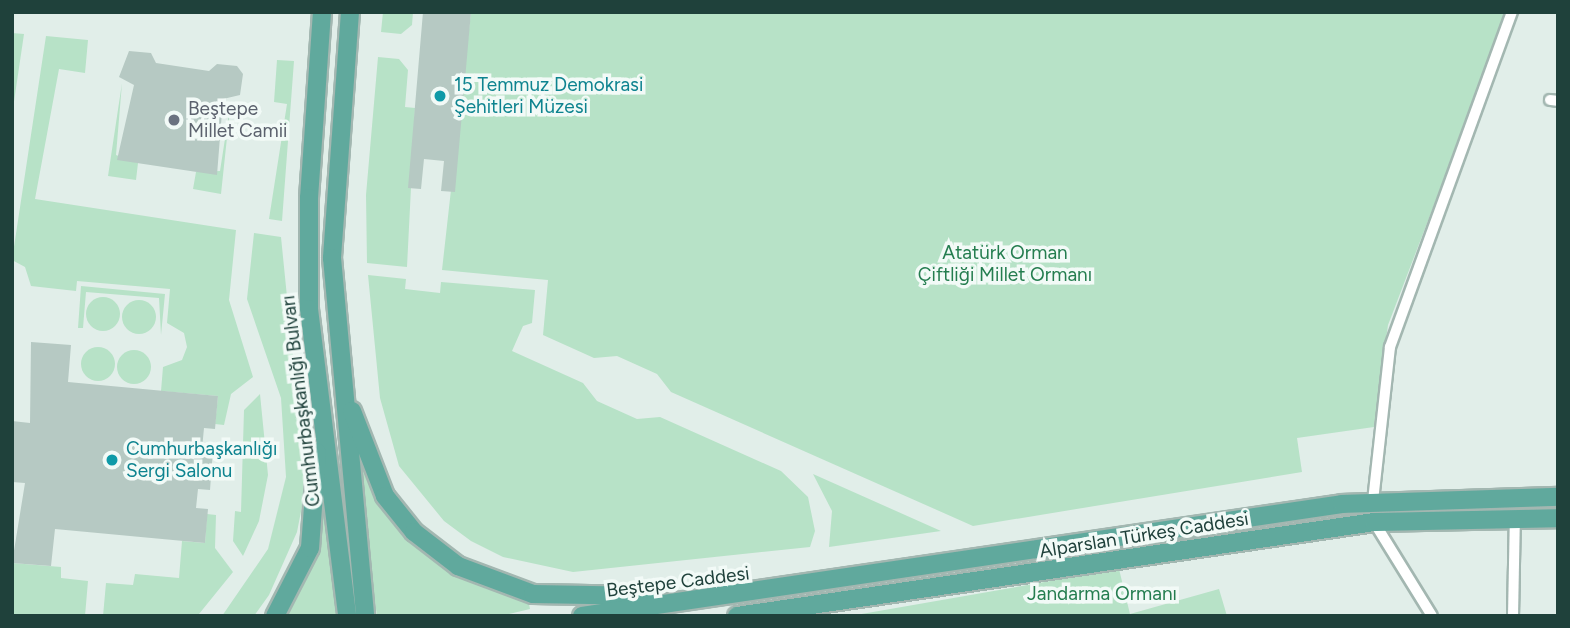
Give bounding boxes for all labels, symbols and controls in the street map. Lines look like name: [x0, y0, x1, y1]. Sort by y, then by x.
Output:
place label: 15 Temmuz Demokrasi Şehitleri Müzesi: [454, 74, 643, 118]
marker: 15 Temmuz Demokrasi Şehitleri Müzesi: [432, 88, 448, 104]
place label: Beştepe Millet Camii: [188, 98, 287, 142]
marker: Beştepe Millet Camii: [166, 112, 182, 128]
park label: Atatürk Orman Çiftliği Millet Ormanı: [918, 242, 1092, 286]
street label: Cumhurbaşkanlığı Bulvarı: [277, 294, 325, 508]
place label: Cumhurbaşkanlığı Sergi Salonu: [126, 438, 277, 482]
marker: Cumhurbaşkanlığı Sergi Salonu: [104, 452, 120, 468]
street label: Alparslan Türkeş Caddesi: [1038, 507, 1250, 563]
street label: Beştepe Caddesi: [605, 562, 751, 602]
park label: Jandarma Ormanı: [1027, 583, 1177, 605]

